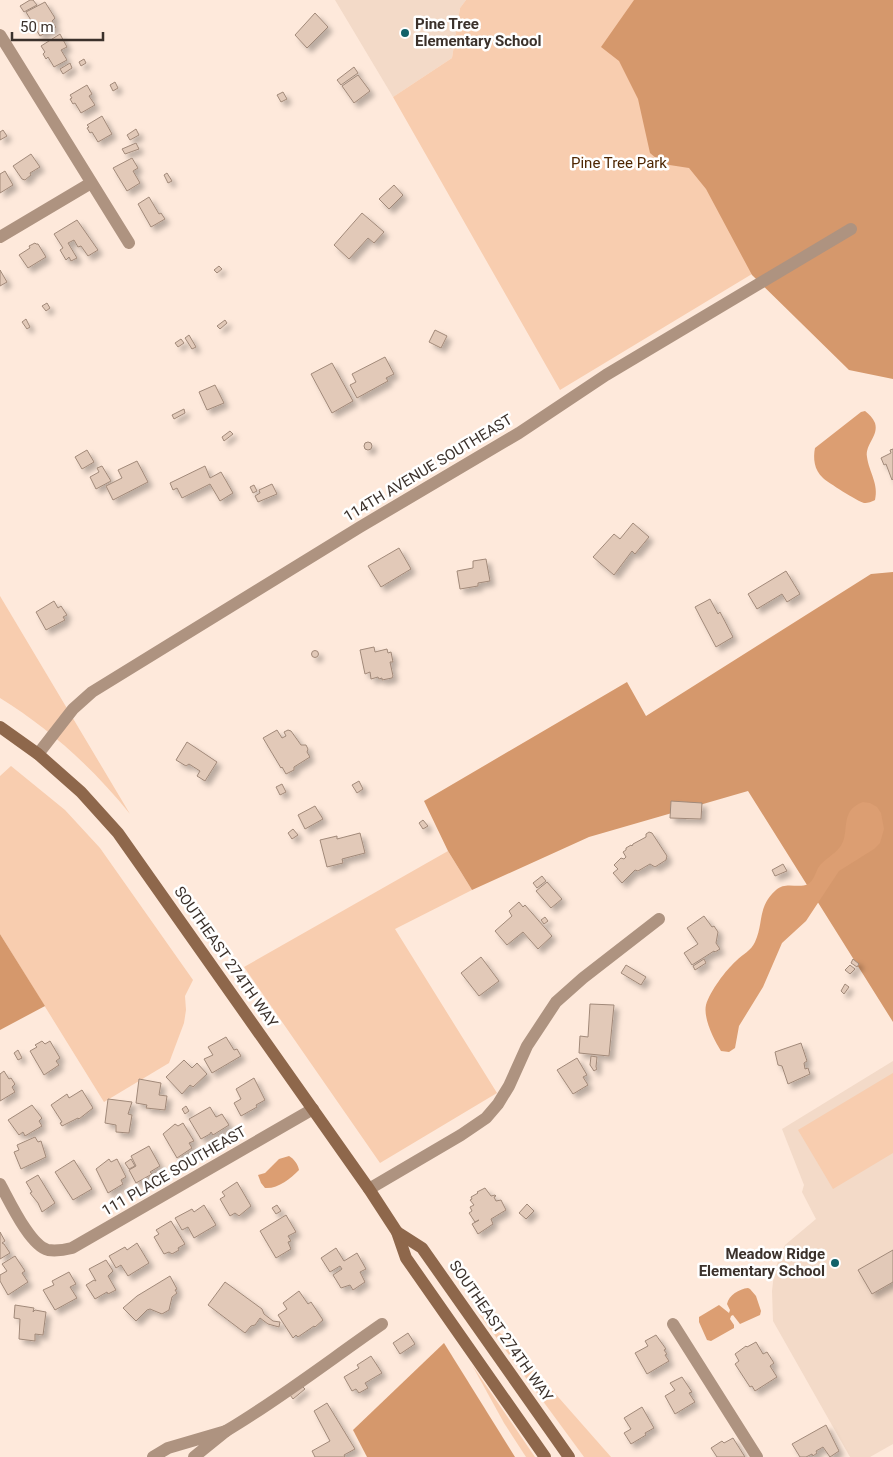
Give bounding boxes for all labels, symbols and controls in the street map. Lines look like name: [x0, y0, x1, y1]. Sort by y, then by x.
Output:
scale bar: [12, 10, 104, 42]
place label: Pine Tree Elementary School: [415, 15, 541, 50]
text: 50 m: [20, 18, 54, 36]
marker: Pine Tree Elementary School: [399, 27, 411, 39]
park label: Pine Tree Park: [571, 154, 667, 172]
street label: 114TH AVENUE SOUTHEAST: [341, 410, 516, 526]
street label: SOUTHEAST 274TH WAY: [170, 883, 282, 1031]
street label: 111 PLACE SOUTHEAST: [99, 1122, 249, 1220]
place label: Meadow Ridge Elementary School: [699, 1245, 825, 1280]
street label: SOUTHEAST 274TH WAY: [445, 1257, 557, 1405]
marker: Meadow Ridge Elementary School: [829, 1257, 841, 1269]

